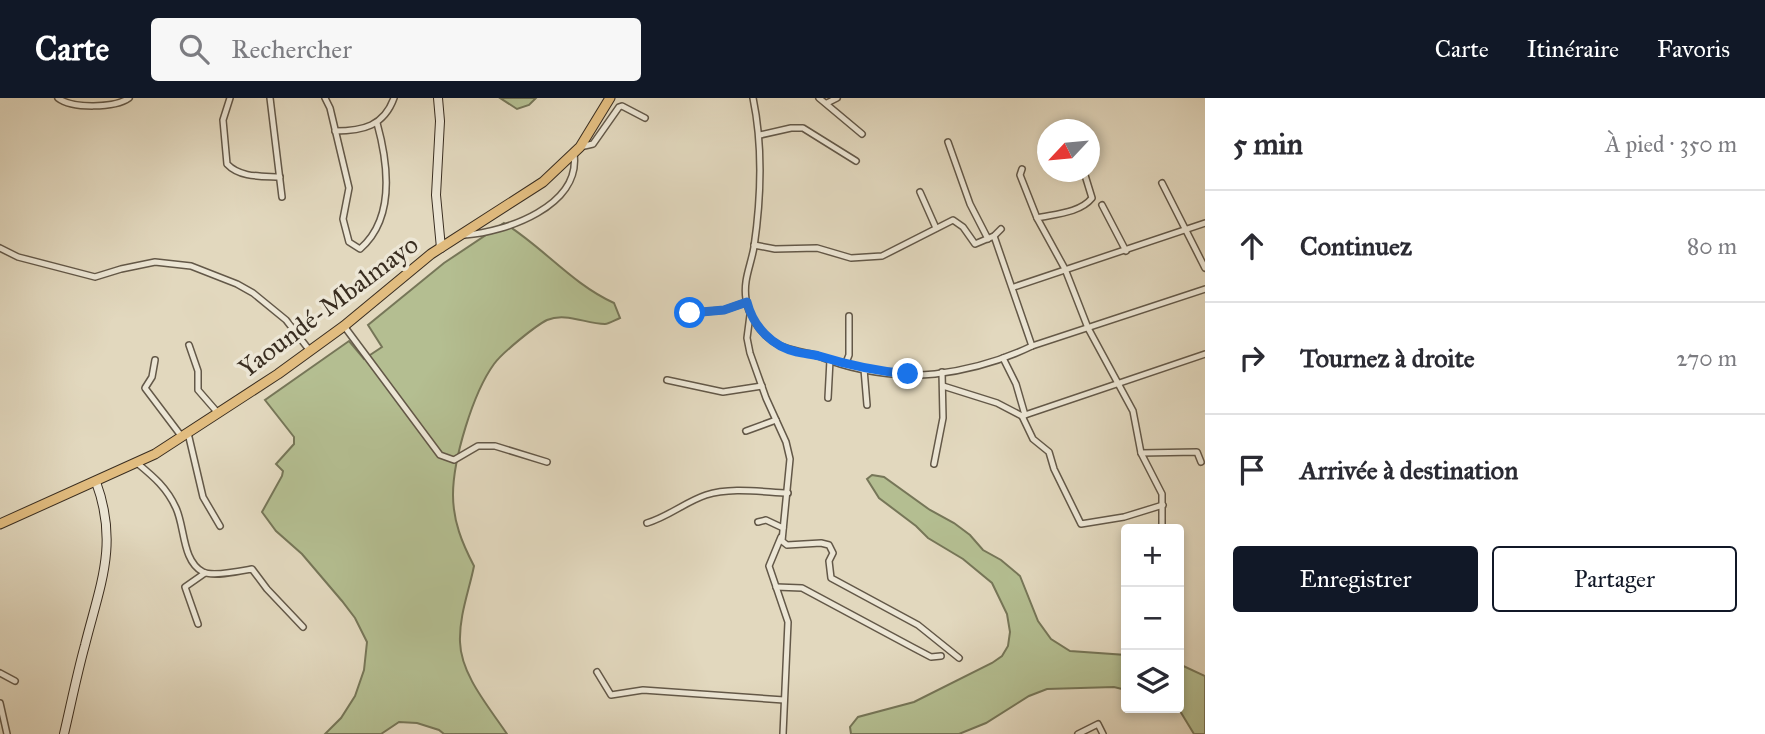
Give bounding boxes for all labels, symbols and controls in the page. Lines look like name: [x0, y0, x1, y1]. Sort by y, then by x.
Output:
search box: [151, 18, 641, 81]
text: Carte: [35, 29, 109, 69]
icon: search: [175, 30, 213, 68]
text: Rechercher: [231, 33, 352, 65]
text: Carte: [1435, 34, 1489, 64]
text: Itinéraire: [1527, 34, 1619, 64]
text: Favoris: [1657, 34, 1730, 64]
north arrow: [1037, 119, 1100, 182]
text: 5 min: [1233, 126, 1303, 162]
text: À pied · 350 m: [1605, 130, 1737, 158]
icon: ahead: [1233, 227, 1271, 265]
street label: Yaoundé-Mbalmayo: [232, 228, 424, 384]
text: Continuez: [1300, 230, 1412, 262]
text: 80 m: [1687, 232, 1737, 260]
route start: [674, 297, 705, 328]
icon: right: [1233, 339, 1271, 377]
text: Tournez à droite: [1300, 342, 1475, 374]
text: 270 m: [1676, 344, 1737, 372]
route end: [892, 358, 923, 389]
icon: arrive: [1233, 451, 1271, 489]
text: Arrivée à destination: [1300, 454, 1518, 486]
map controls: [1121, 524, 1184, 713]
button: +: [1121, 524, 1184, 587]
button: Enregistrer: [1233, 546, 1478, 612]
button: Partager: [1492, 546, 1737, 612]
button: −: [1121, 587, 1184, 650]
button: layers: [1121, 650, 1184, 713]

